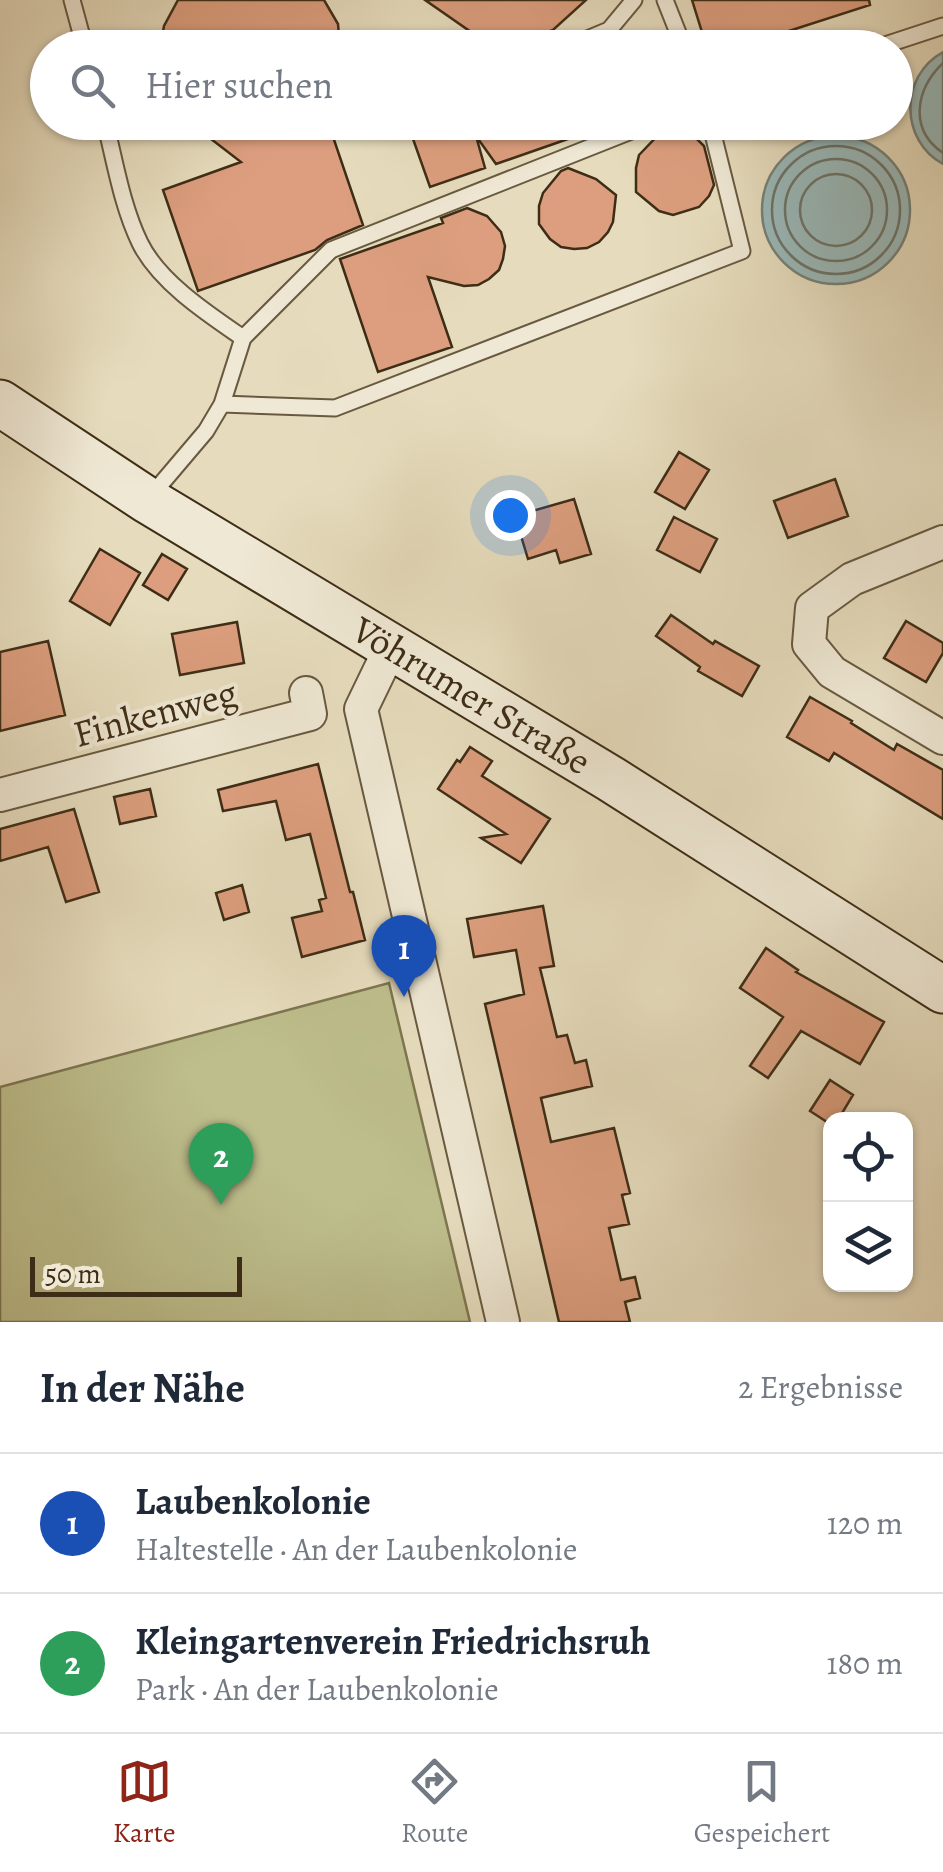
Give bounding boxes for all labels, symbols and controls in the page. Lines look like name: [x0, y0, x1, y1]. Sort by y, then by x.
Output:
search box: [30, 30, 913, 140]
icon: search: [65, 58, 120, 113]
text: Hier suchen: [145, 59, 333, 111]
your location: [485, 490, 536, 541]
street label: Vöhrumer Straße: [342, 603, 601, 787]
street label: Finkenweg: [67, 666, 243, 760]
pin: 1: [372, 914, 436, 997]
map controls: [823, 1112, 913, 1292]
button: locate: [823, 1112, 913, 1202]
pin: 2: [188, 1122, 254, 1205]
button: layers: [823, 1202, 913, 1292]
scale bar: [30, 1252, 242, 1296]
text: 50 m: [45, 1255, 101, 1293]
text: In der Nähe: [40, 1359, 245, 1416]
text: 2 Ergebnisse: [738, 1365, 903, 1409]
text: Laubenkolonie: [135, 1475, 371, 1527]
text: 1: [67, 1501, 78, 1545]
text: 120 m: [827, 1501, 903, 1545]
text: Haltestelle · An der Laubenkolonie: [135, 1527, 577, 1571]
text: Kleingartenverein Friedrichsruh: [135, 1615, 651, 1667]
text: 2: [65, 1641, 80, 1685]
text: 180 m: [827, 1641, 903, 1685]
text: Park · An der Laubenkolonie: [135, 1667, 499, 1711]
tab: Karte: [113, 1754, 176, 1852]
tab: Route: [401, 1754, 468, 1852]
tab: Gespeichert: [694, 1754, 830, 1852]

